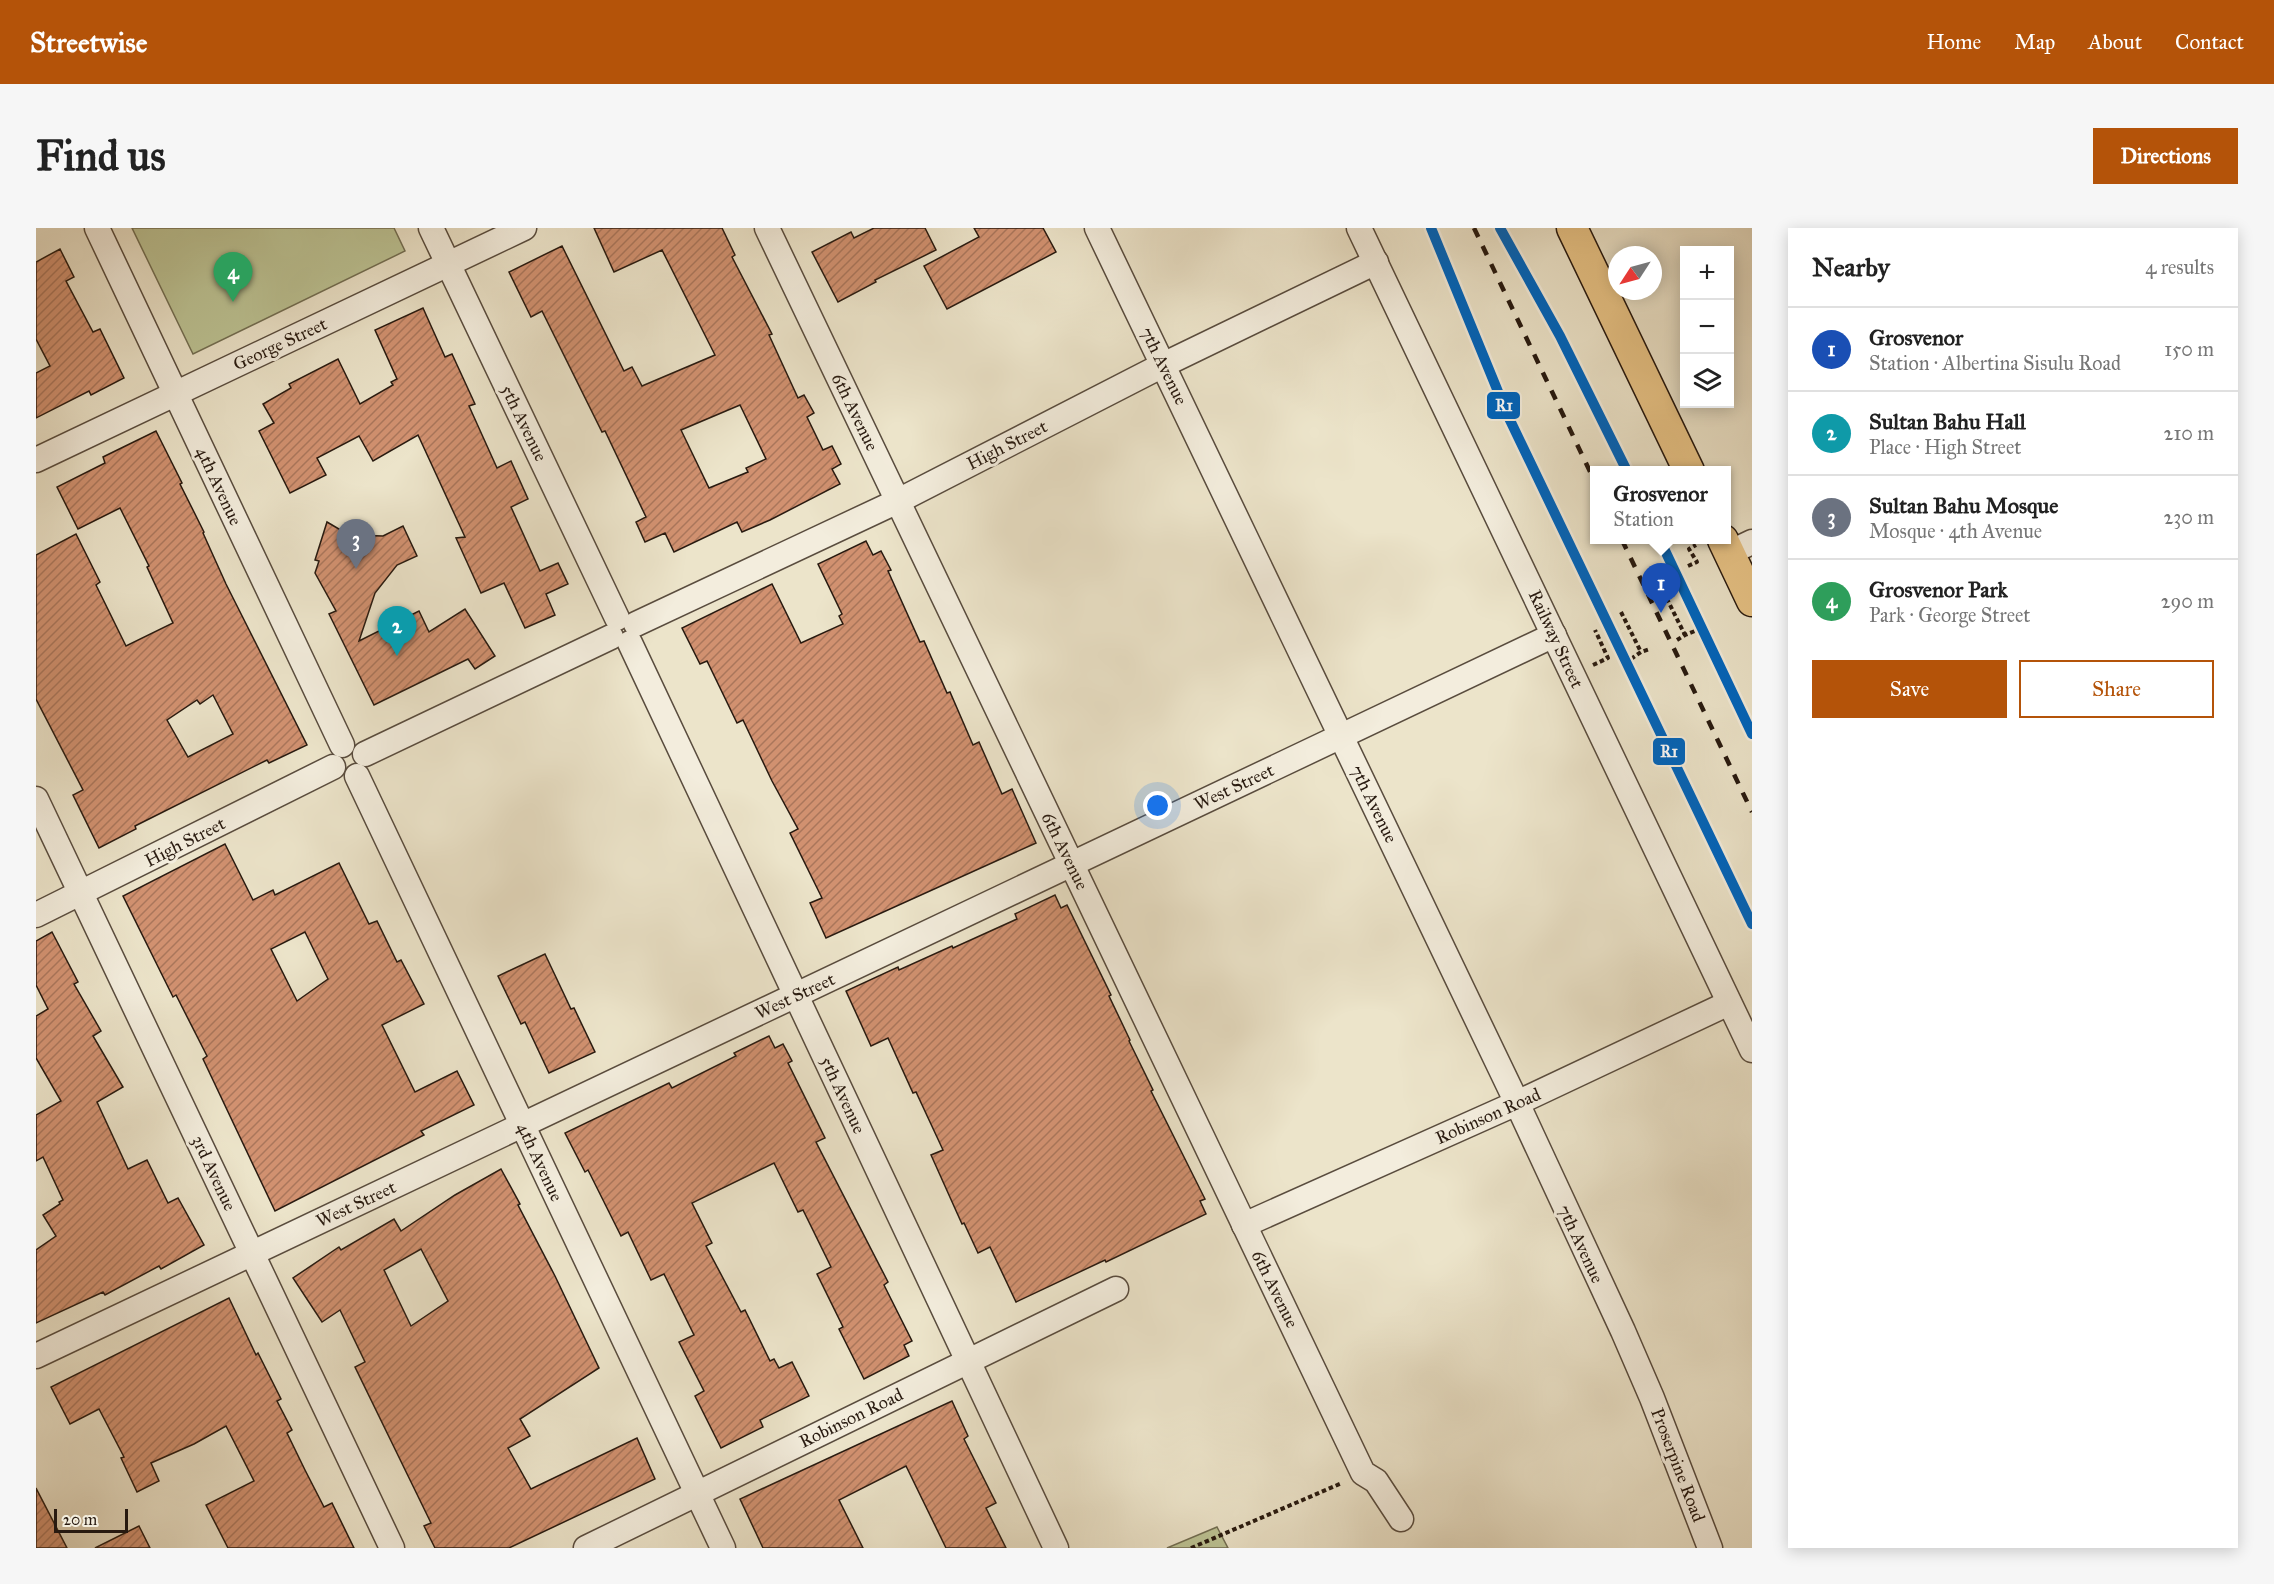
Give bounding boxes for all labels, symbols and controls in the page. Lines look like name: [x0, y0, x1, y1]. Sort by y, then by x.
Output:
text: Streetwise: [30, 25, 147, 60]
text: Home: [1926, 29, 1981, 55]
text: Map: [2014, 29, 2055, 55]
text: About: [2088, 29, 2142, 55]
text: Contact: [2175, 29, 2244, 55]
button: Directions: [2093, 128, 2238, 184]
text: Find us: [36, 130, 166, 182]
north arrow: [1608, 246, 1662, 300]
map controls: [1680, 246, 1734, 408]
button: +: [1680, 246, 1734, 300]
text: Nearby: [1812, 251, 1890, 283]
pin: 4: [214, 253, 252, 302]
text: 4 results: [2145, 255, 2214, 279]
button: −: [1680, 300, 1734, 354]
street label: George Street: [230, 312, 331, 376]
street label: 7th Avenue: [1136, 323, 1192, 409]
text: Grosvenor: [1869, 324, 1963, 351]
text: 1: [1828, 337, 1835, 361]
text: 150 m: [2164, 337, 2214, 361]
text: Station · Albertina Sisulu Road: [1869, 351, 2121, 375]
button: layers: [1680, 354, 1734, 408]
street label: 6th Avenue: [827, 370, 883, 454]
street label: 5th Avenue: [496, 381, 552, 465]
line badge: R1: [1486, 391, 1521, 420]
text: R1: [1495, 396, 1513, 415]
text: Sultan Bahu Hall: [1869, 408, 2026, 435]
street label: High Street: [963, 415, 1052, 476]
text: 2: [1827, 421, 1836, 445]
text: 210 m: [2164, 421, 2214, 445]
text: Place · High Street: [1869, 435, 2021, 459]
street label: 4th Avenue: [191, 443, 247, 529]
popup: [1590, 466, 1731, 544]
text: Grosvenor: [1613, 480, 1708, 507]
text: Sultan Bahu Mosque: [1869, 492, 2058, 519]
text: 3: [1828, 505, 1836, 529]
text: 230 m: [2163, 505, 2214, 529]
text: Station: [1613, 507, 1674, 531]
text: Mosque · 4th Avenue: [1869, 519, 2042, 543]
pin: 3: [336, 520, 376, 569]
pin: 1: [1642, 564, 1680, 613]
text: Grosvenor Park: [1869, 576, 2008, 603]
street label: Railway Street: [1524, 586, 1589, 692]
text: 4: [1826, 589, 1837, 613]
text: 290 m: [2161, 589, 2214, 613]
text: Park · George Street: [1869, 603, 2030, 627]
pin: 2: [378, 606, 416, 656]
button: Save: [1812, 660, 2007, 718]
button: Share: [2019, 660, 2214, 718]
line badge: R1: [1652, 737, 1686, 766]
text: R1: [1660, 742, 1678, 761]
street label: West Street: [1191, 759, 1278, 815]
street label: 7th Avenue: [1346, 761, 1402, 847]
your location: [1143, 791, 1172, 820]
street label: 6th Avenue: [1037, 809, 1093, 893]
street label: High Street: [141, 812, 230, 873]
street label: West Street: [752, 968, 839, 1024]
street label: 5th Avenue: [816, 1053, 870, 1137]
street label: Robinson Road: [1432, 1083, 1544, 1149]
street label: 4th Avenue: [512, 1119, 568, 1205]
street label: 3rd Avenue: [187, 1132, 241, 1214]
street label: West Street: [313, 1176, 400, 1232]
street label: 7th Avenue: [1553, 1201, 1609, 1287]
street label: 6th Avenue: [1247, 1247, 1303, 1331]
street label: Robinson Road: [795, 1383, 907, 1453]
street label: Proserpine Road: [1646, 1405, 1710, 1525]
scale bar: [54, 1506, 128, 1534]
text: 20 m: [63, 1510, 97, 1529]

